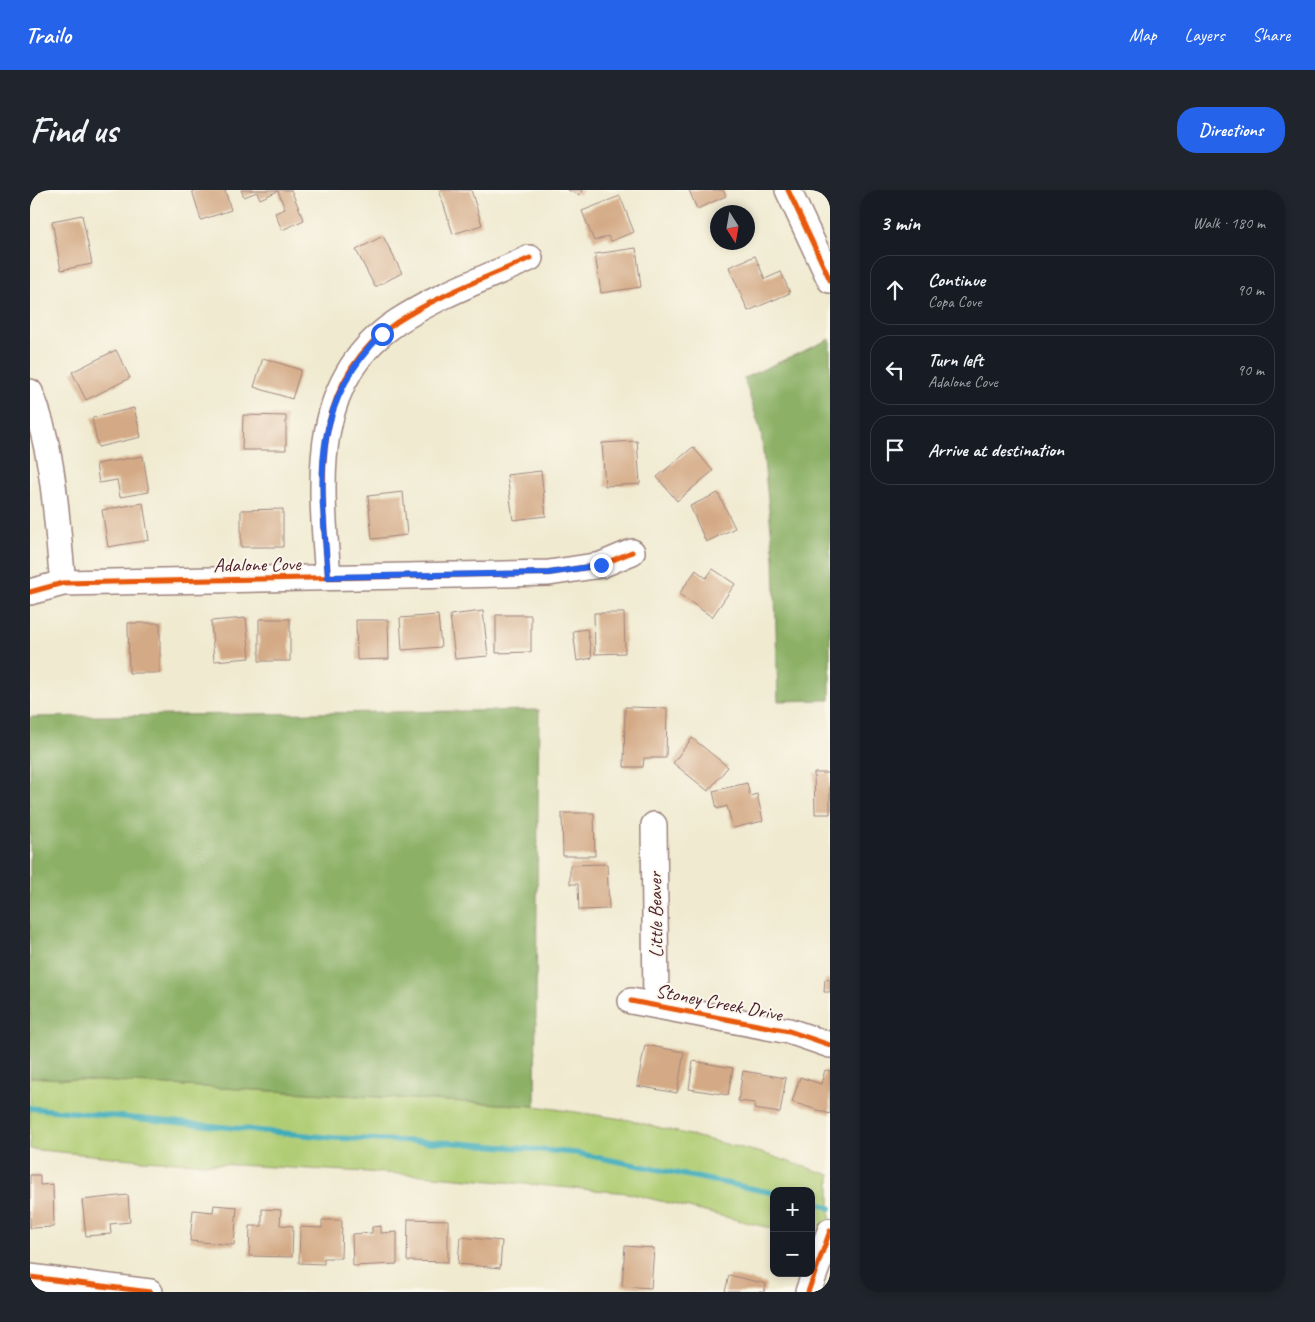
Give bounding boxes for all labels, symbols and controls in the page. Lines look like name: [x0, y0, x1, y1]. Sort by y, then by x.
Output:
text: Trailo: [25, 20, 71, 50]
text: Map: [1129, 24, 1157, 46]
text: Layers: [1185, 24, 1224, 46]
text: Share: [1252, 24, 1290, 46]
button: Directions: [1177, 107, 1285, 153]
text: Find us: [30, 108, 117, 153]
north arrow: [710, 205, 755, 250]
text: 3 min: [880, 210, 920, 236]
text: Walk · 180 m: [1193, 213, 1265, 233]
text: Continue: [928, 268, 985, 292]
icon: ahead: [881, 276, 909, 304]
text: 90 m: [1237, 280, 1264, 300]
text: Copa Cove: [928, 292, 981, 312]
route start: [371, 323, 394, 346]
text: Turn left: [928, 348, 983, 372]
icon: left: [881, 356, 909, 384]
text: 90 m: [1237, 360, 1264, 380]
text: Adalone Cove: [928, 372, 998, 392]
icon: arrive: [881, 436, 909, 464]
text: Arrive at destination: [928, 438, 1064, 462]
street label: Adalone Cove: [213, 551, 302, 578]
route end: [590, 554, 613, 577]
street label: Little Beaver: [642, 870, 669, 958]
street label: Stoney Creek Drive: [654, 978, 786, 1027]
map controls: [770, 1187, 815, 1277]
button: +: [770, 1187, 815, 1232]
button: −: [770, 1232, 815, 1277]

